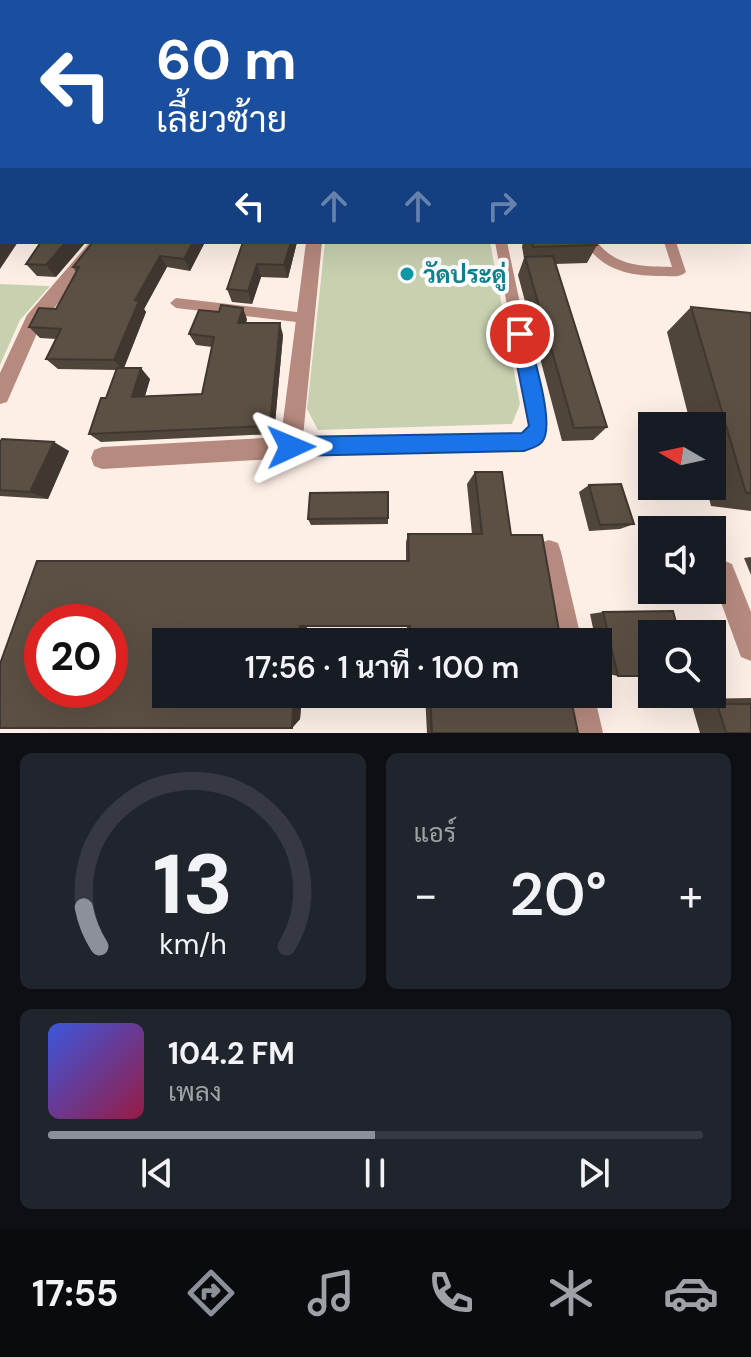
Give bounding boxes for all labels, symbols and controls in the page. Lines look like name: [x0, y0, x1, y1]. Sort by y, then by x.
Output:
text: 60 m: [156, 23, 297, 96]
icon: left: [24, 32, 128, 136]
text: เลี้ยวซ้าย: [156, 96, 287, 143]
icon: left: [228, 184, 272, 228]
icon: ahead: [312, 184, 356, 228]
icon: ahead: [396, 184, 440, 228]
icon: right: [480, 184, 524, 228]
place label: วัดประดู่: [423, 259, 506, 291]
marker: วัดประดู่: [398, 265, 416, 283]
pin: [486, 300, 554, 368]
icon: arrive: [498, 312, 542, 356]
position arrow: [249, 405, 333, 489]
north arrow: [638, 412, 726, 500]
map controls: [638, 412, 726, 708]
button: sound: [638, 516, 726, 604]
speed limit sign: 20: [24, 604, 128, 708]
button: search: [638, 620, 726, 708]
text: 17:56 · 1 นาที · 100 m: [245, 648, 519, 687]
text: แอร์: [414, 816, 456, 850]
text: 13: [153, 830, 233, 939]
text: 20°: [509, 855, 607, 934]
text: −: [414, 866, 438, 924]
text: +: [679, 866, 703, 924]
text: km/h: [159, 926, 227, 963]
text: 104.2 FM: [168, 1034, 295, 1073]
text: เพลง: [168, 1075, 222, 1109]
icon: previous: [135, 1151, 179, 1195]
icon: pause: [353, 1151, 397, 1195]
icon: next: [572, 1151, 616, 1195]
icon: directions: [183, 1265, 239, 1321]
icon: music: [303, 1265, 359, 1321]
icon: phone: [423, 1265, 479, 1321]
icon: climate: [543, 1265, 599, 1321]
icon: car: [663, 1265, 719, 1321]
text: 17:55: [32, 1270, 118, 1317]

